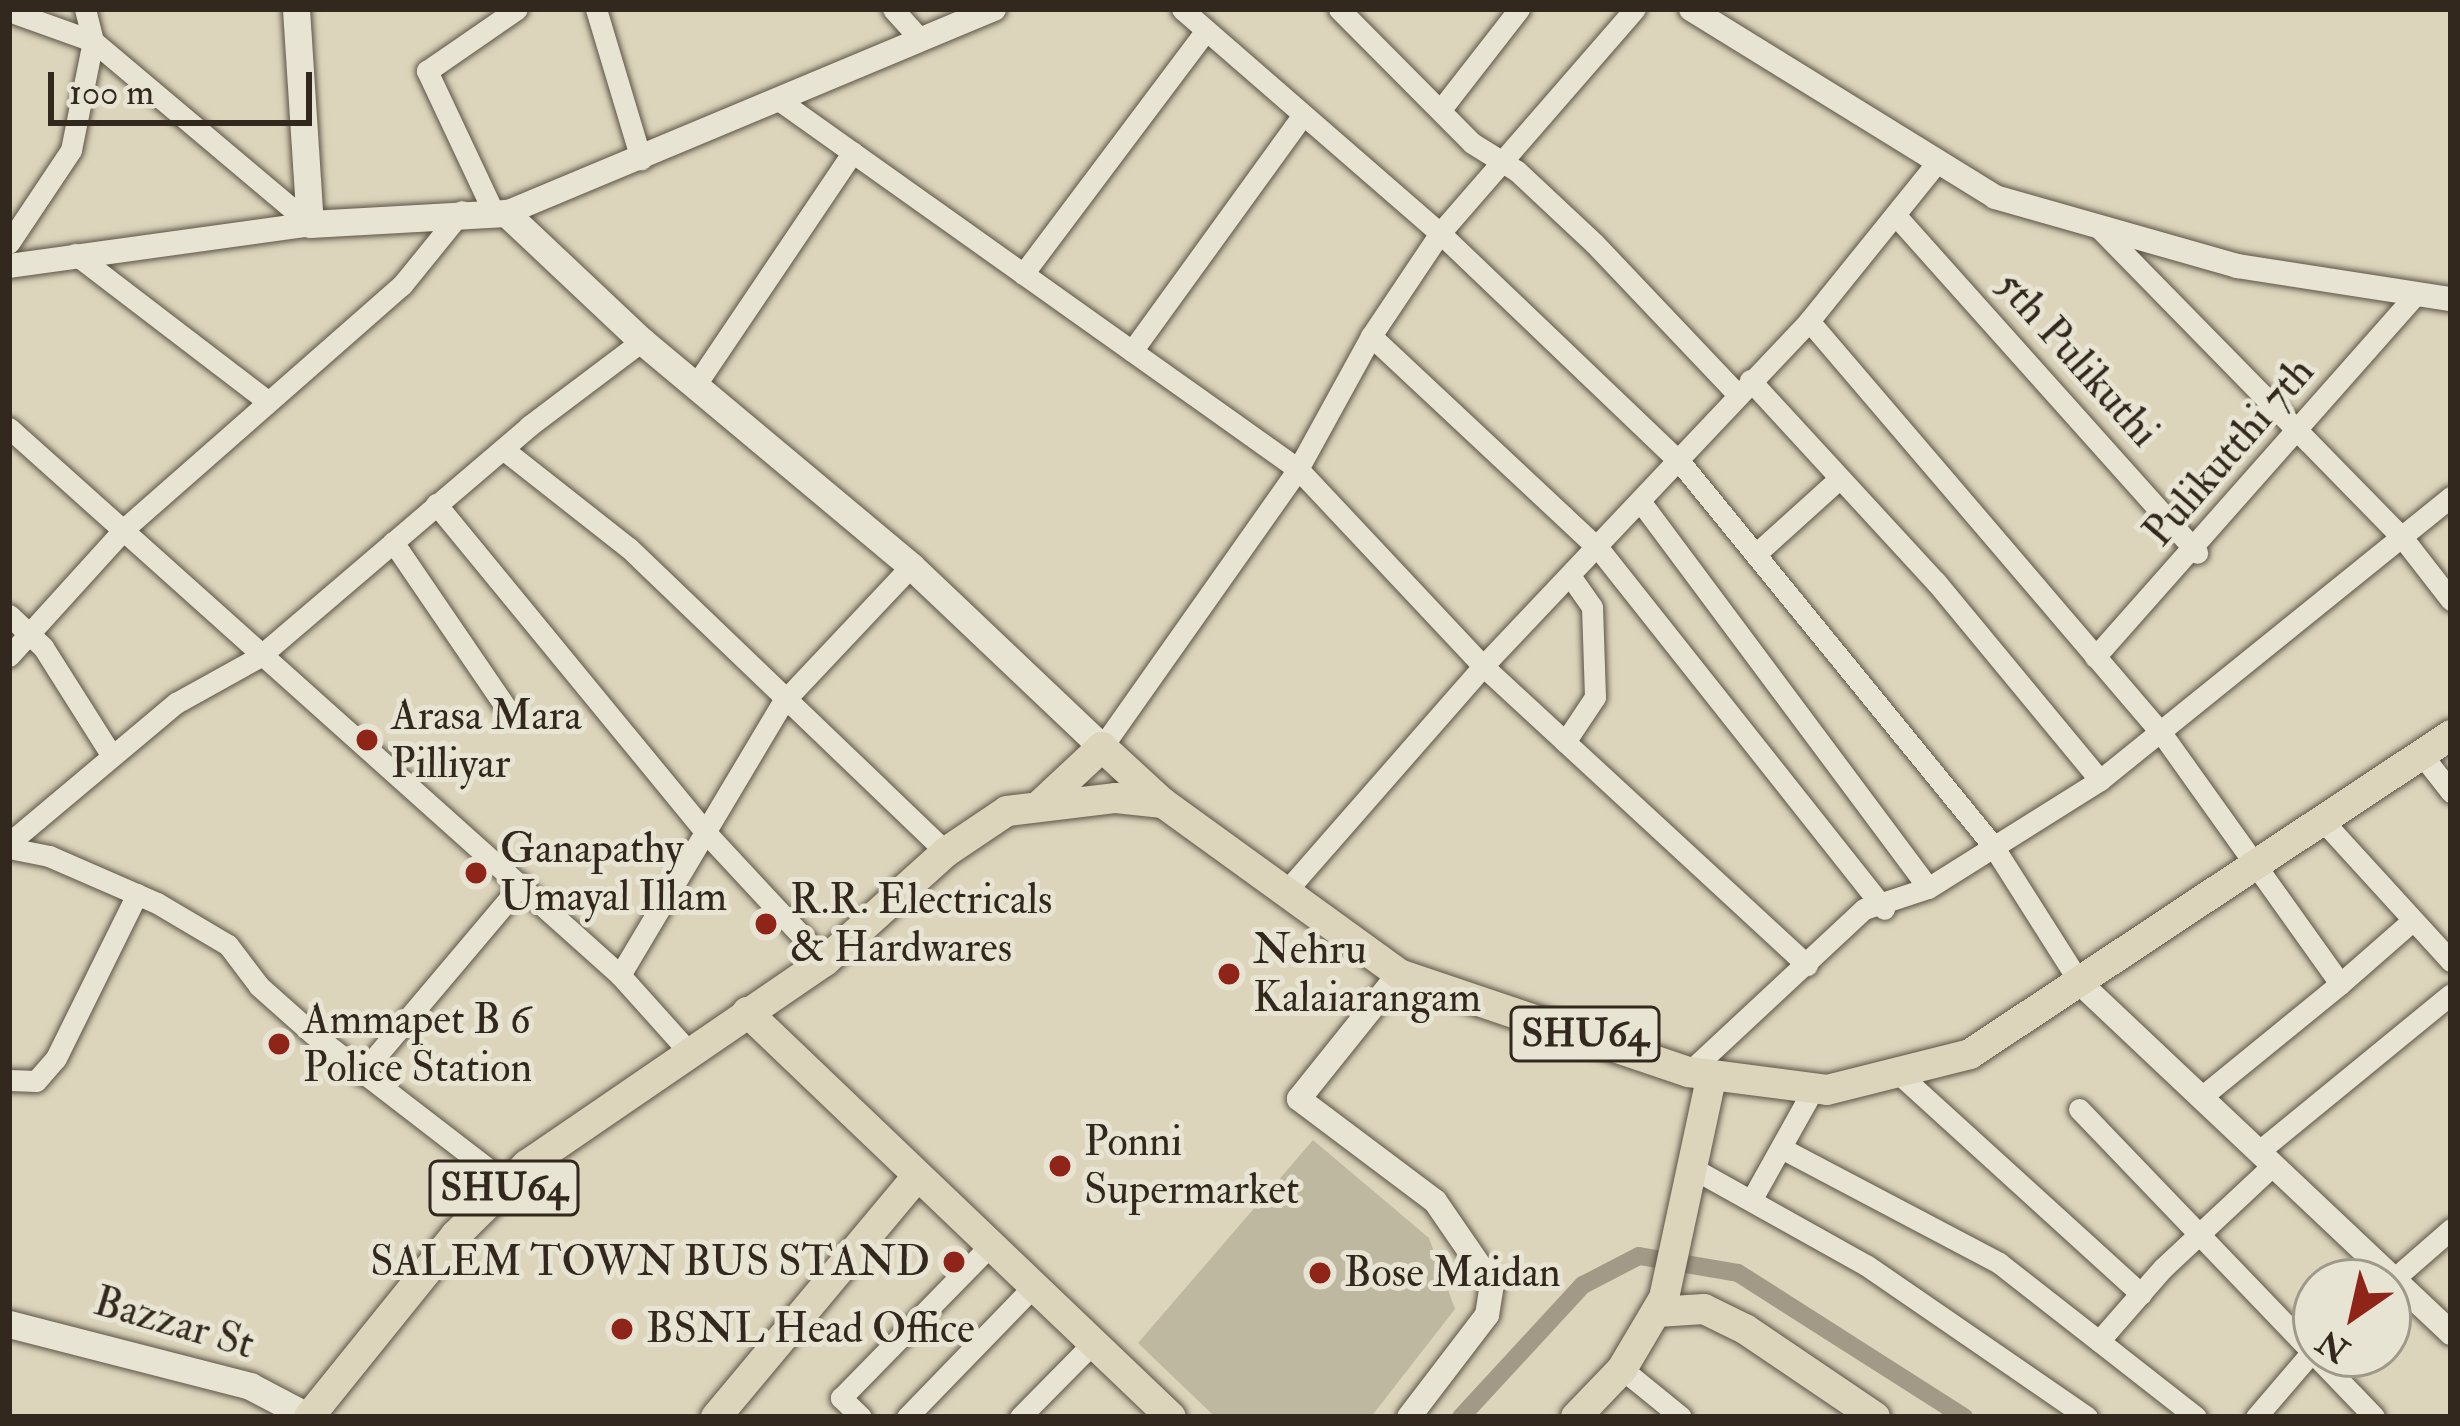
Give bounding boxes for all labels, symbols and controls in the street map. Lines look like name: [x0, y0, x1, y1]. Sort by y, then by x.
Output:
scale bar: [54, 48, 318, 122]
text: 100 m: [69, 70, 154, 115]
street label: 5th Pulikuthi: [1985, 261, 2169, 457]
street label: Pulikutthi 7th: [2133, 347, 2325, 557]
place label: Arasa Mara Pilliyar: [391, 691, 582, 789]
marker: Arasa Mara Pilliyar: [354, 727, 380, 753]
place label: Ganapathy Umayal Illam: [500, 824, 727, 922]
marker: Ganapathy Umayal Illam: [463, 860, 489, 886]
place label: R.R. Electricals & Hardwares: [790, 875, 1052, 974]
marker: R.R. Electricals & Hardwares: [753, 911, 779, 937]
place label: Nehru Kalaiarangam: [1253, 925, 1481, 1024]
marker: Nehru Kalaiarangam: [1216, 961, 1242, 987]
place label: Ammapet B 6 Police Station: [303, 995, 532, 1094]
road number: SHU64: [1507, 1001, 1663, 1067]
marker: Ammapet B 6 Police Station: [266, 1031, 292, 1057]
place label: Ponni Supermarket: [1084, 1117, 1299, 1216]
marker: Ponni Supermarket: [1047, 1153, 1073, 1179]
road number: SHU64: [426, 1155, 582, 1221]
place label: SALEM TOWN BUS STAND: [370, 1237, 930, 1287]
place label: Bose Maidan: [1344, 1248, 1561, 1298]
marker: SALEM TOWN BUS STAND: [941, 1249, 967, 1275]
north arrow: [2292, 1258, 2412, 1378]
marker: Bose Maidan: [1307, 1260, 1333, 1286]
street label: Bazzar St: [88, 1276, 260, 1370]
place label: BSNL Head Office: [646, 1304, 975, 1354]
marker: BSNL Head Office: [609, 1316, 635, 1342]
text: N: [2310, 1321, 2357, 1371]

